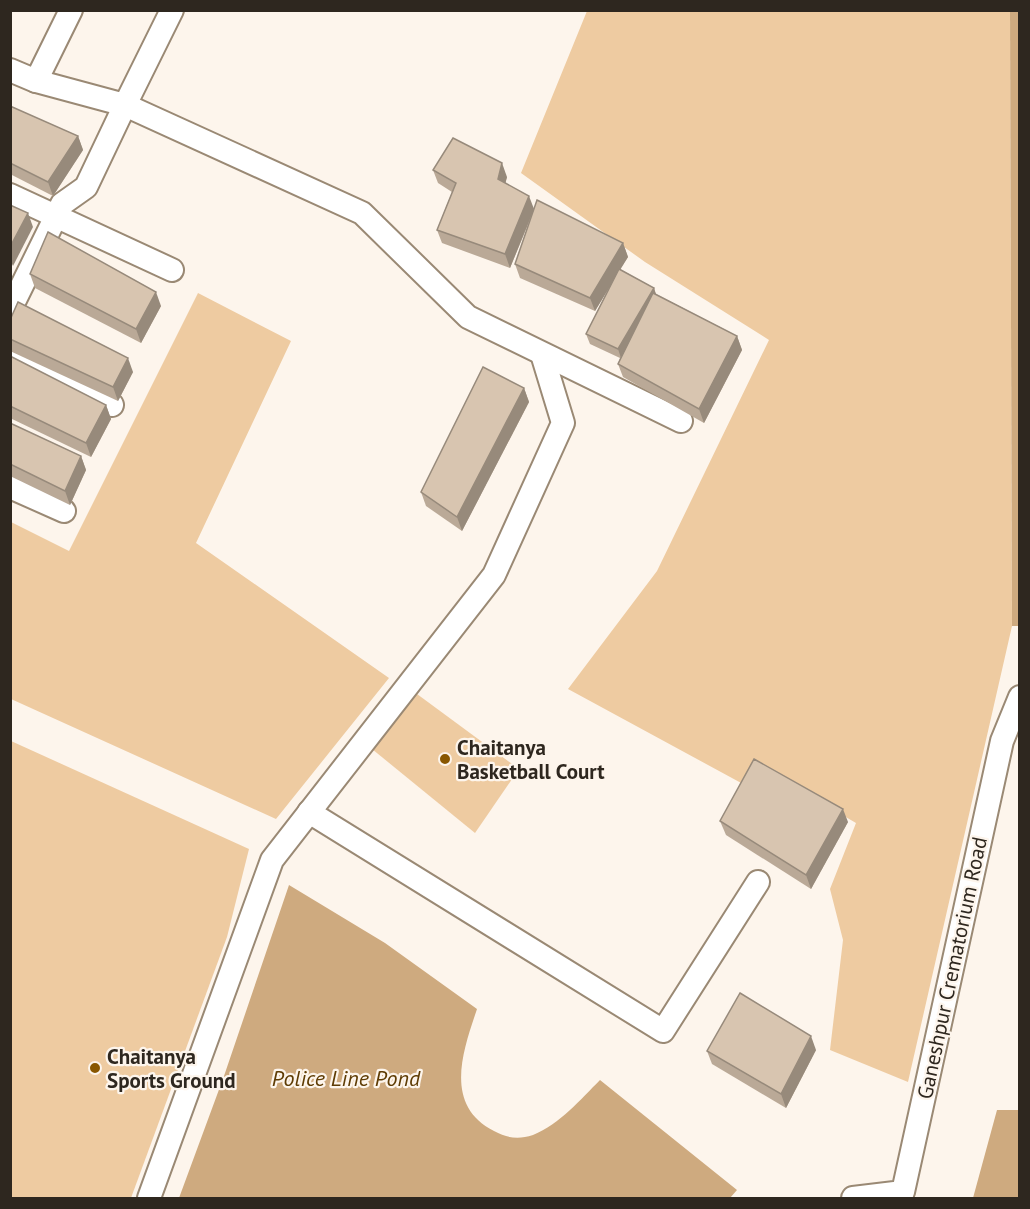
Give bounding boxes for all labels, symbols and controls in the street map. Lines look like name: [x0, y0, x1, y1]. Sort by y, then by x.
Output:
place label: Chaitanya Basketball Court: [457, 734, 605, 785]
marker: Chaitanya Basketball Court: [438, 752, 452, 766]
street label: Ganeshpur Crematorium Road: [911, 834, 993, 1102]
place label: Chaitanya Sports Ground: [107, 1043, 235, 1094]
marker: Chaitanya Sports Ground: [88, 1061, 102, 1075]
water label: Police Line Pond: [272, 1064, 421, 1092]

